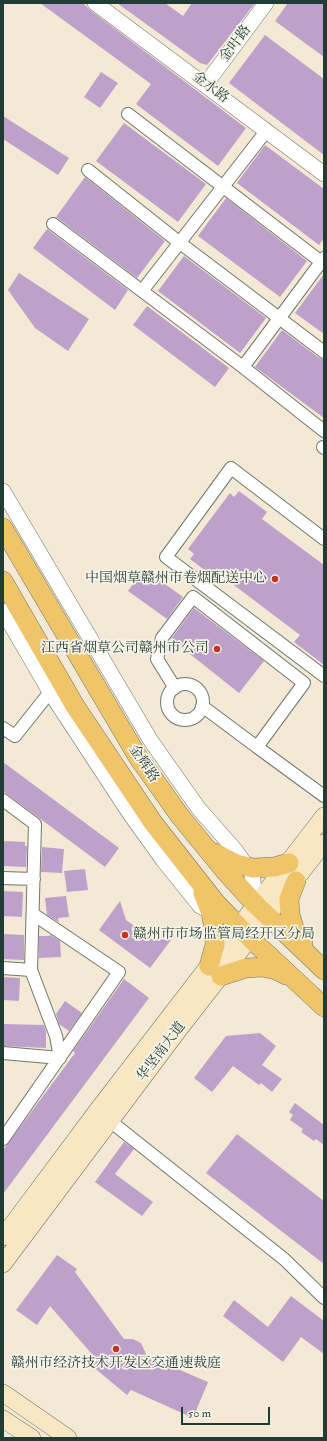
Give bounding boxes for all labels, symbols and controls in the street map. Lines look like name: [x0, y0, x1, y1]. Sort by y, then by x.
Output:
street label: 金叶路: [217, 22, 255, 66]
street label: 金水路: [188, 69, 232, 107]
place label: 中国烟草赣州市卷烟配送中心: [85, 571, 267, 587]
marker: 中国烟草赣州市卷烟配送中心: [270, 574, 280, 584]
place label: 江西省烟草公司赣州市公司: [41, 641, 209, 657]
marker: 江西省烟草公司赣州市公司: [212, 644, 222, 654]
street label: 金辉路: [124, 742, 162, 786]
place label: 赣州市市场监管局经开区分局: [133, 927, 315, 943]
marker: 赣州市市场监管局经开区分局: [120, 930, 130, 940]
street label: 华坚南大道: [134, 1019, 190, 1085]
marker: 赣州市经济技术开发区交通速裁庭: [111, 1344, 121, 1354]
place label: 赣州市经济技术开发区交通速裁庭: [11, 1356, 221, 1372]
scale bar: [183, 1399, 272, 1425]
text: 50 m: [188, 1406, 211, 1421]

